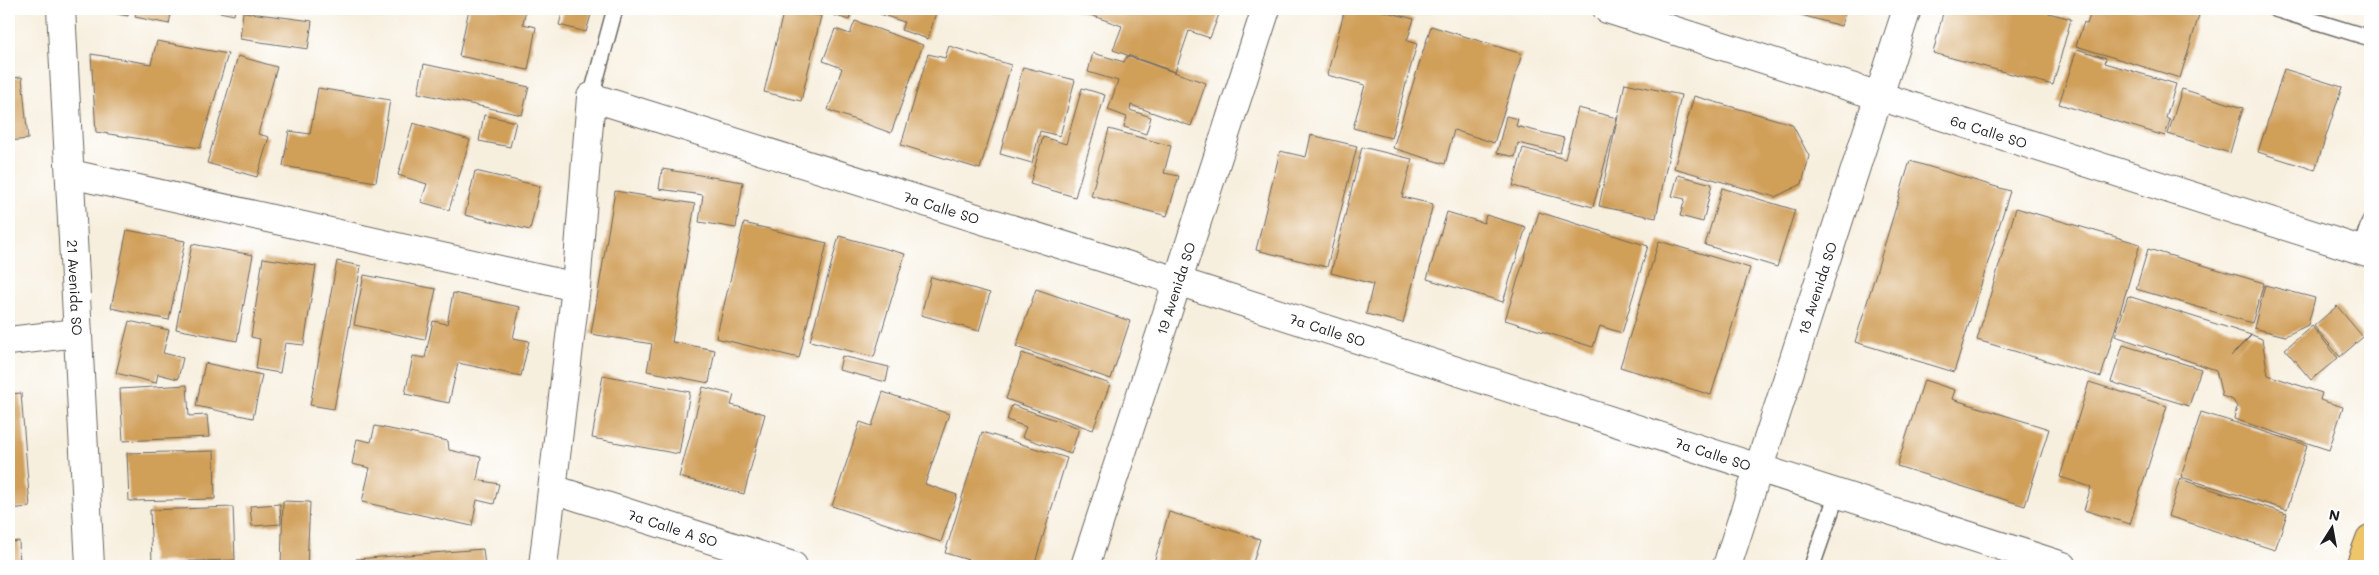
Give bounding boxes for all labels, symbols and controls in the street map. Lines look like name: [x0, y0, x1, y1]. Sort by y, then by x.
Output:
street label: 6a Calle SO: [1948, 110, 2030, 152]
street label: 7a Calle SO: [901, 186, 982, 228]
street label: 21 Avenida SO: [64, 239, 87, 336]
street label: 19 Avenida SO: [1151, 239, 1199, 337]
street label: 18 Avenida SO: [1793, 239, 1841, 337]
street label: 7a Calle SO: [1287, 308, 1368, 351]
street label: 7a Calle SO: [1673, 432, 1754, 475]
north arrow: [2306, 502, 2356, 552]
street label: 7a Calle A SO: [626, 504, 720, 551]
text: N: [2328, 504, 2342, 525]

